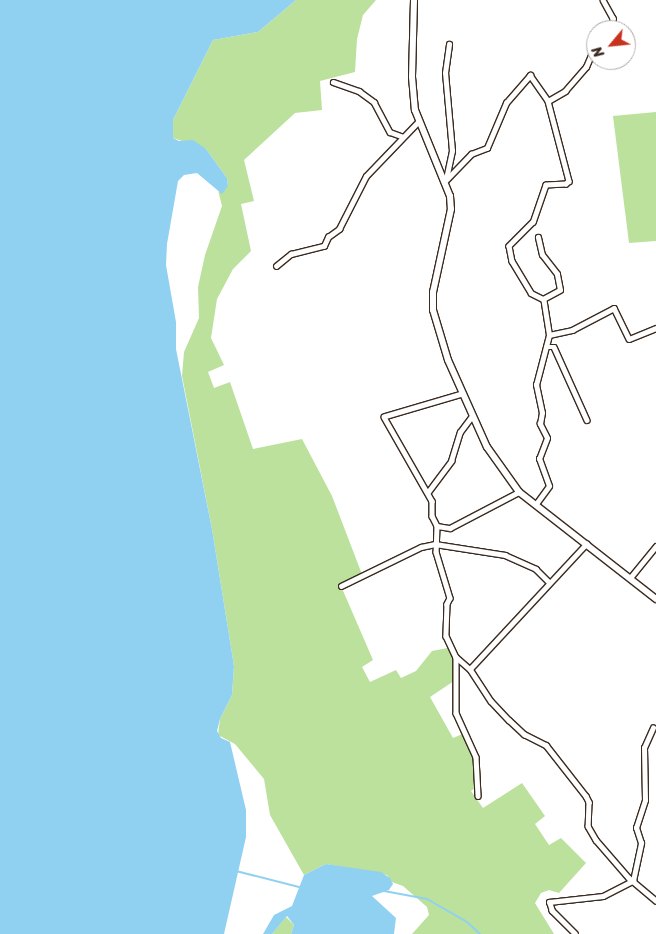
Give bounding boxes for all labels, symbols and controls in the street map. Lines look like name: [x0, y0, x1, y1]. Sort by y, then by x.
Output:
north arrow: [586, 20, 636, 70]
text: N: [585, 42, 612, 62]

